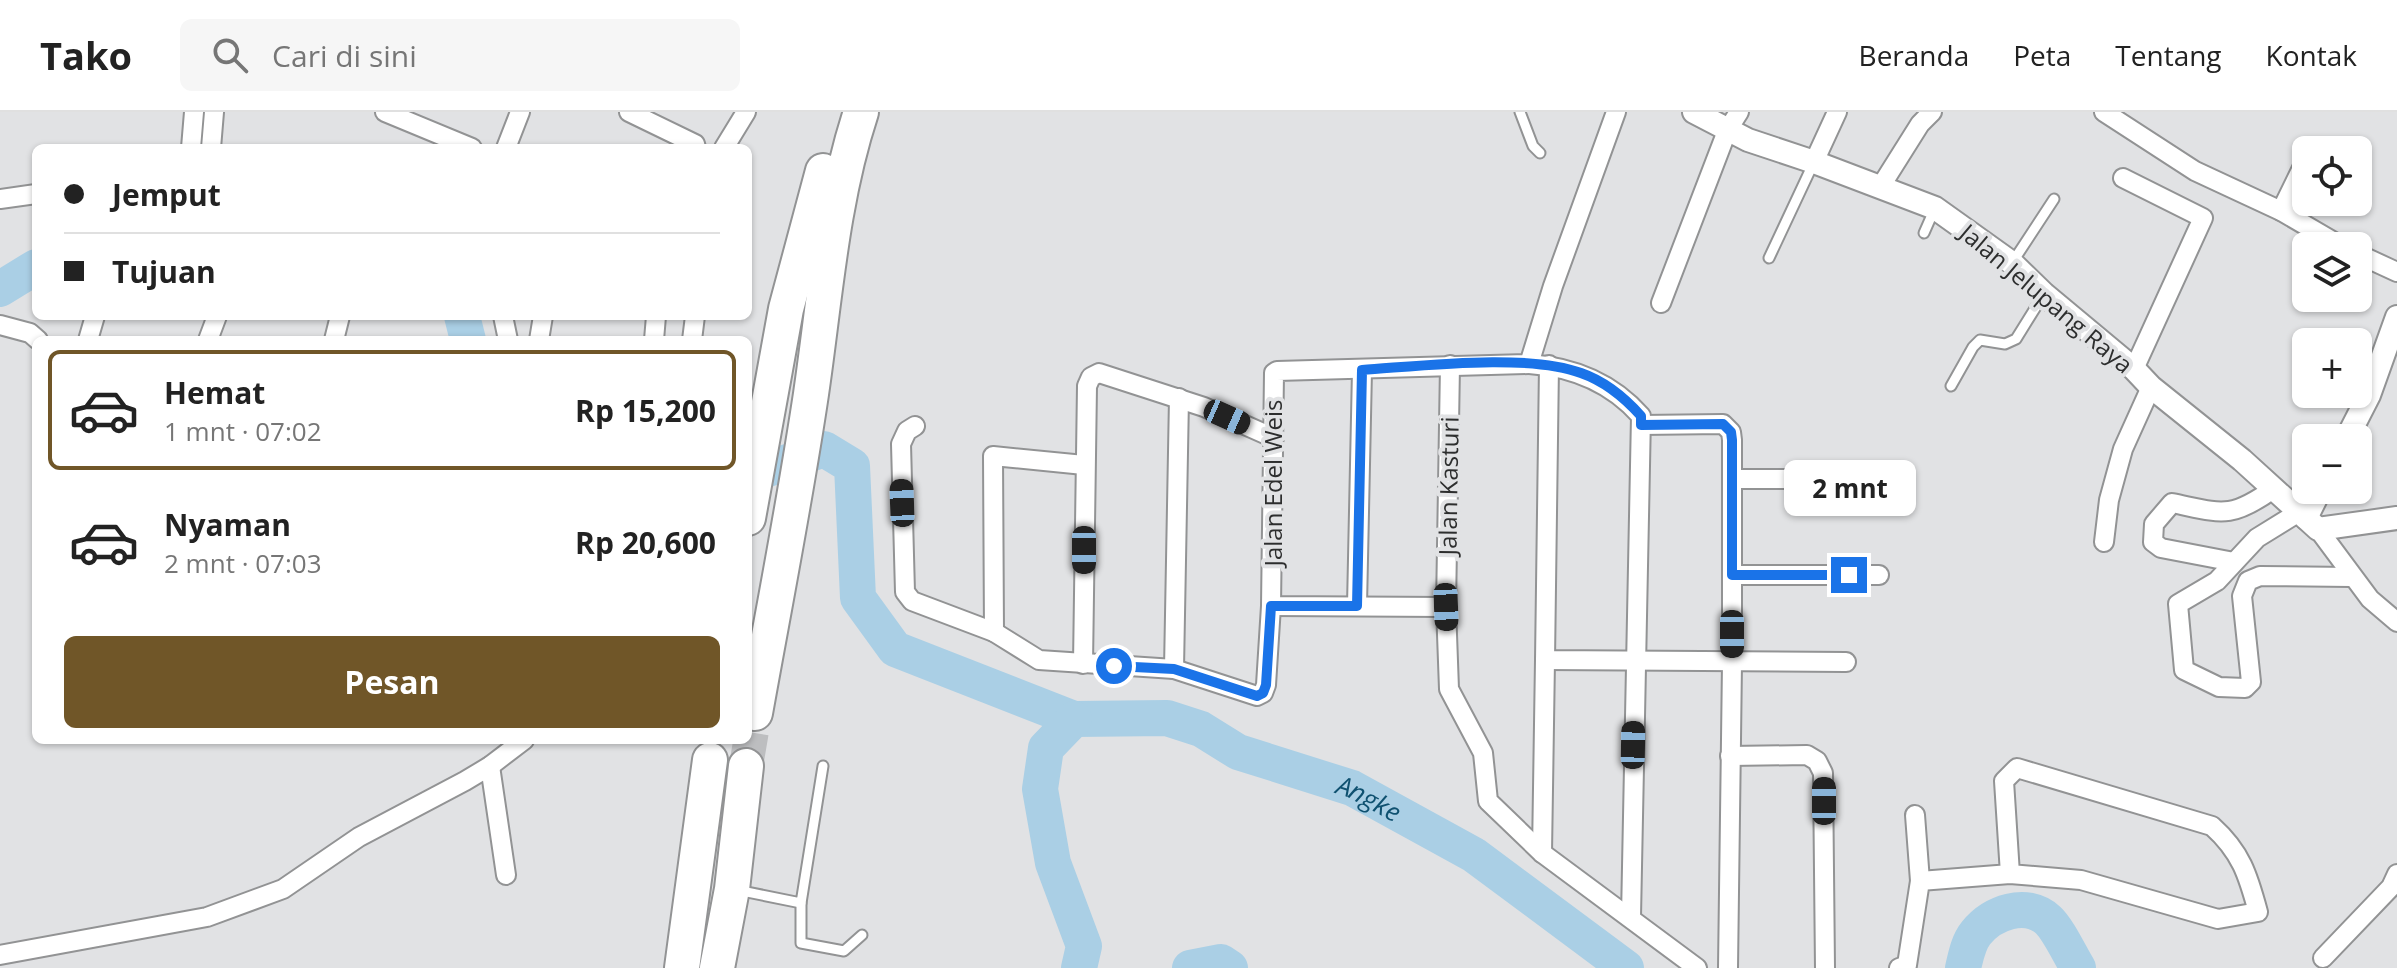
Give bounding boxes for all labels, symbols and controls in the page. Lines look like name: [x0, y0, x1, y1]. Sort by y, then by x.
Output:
search box: [180, 19, 740, 91]
text: Tako: [40, 29, 132, 81]
icon: search: [208, 33, 252, 77]
text: Cari di sini: [272, 35, 417, 76]
text: Beranda: [1859, 36, 1969, 74]
text: Peta: [2013, 36, 2071, 74]
text: Tentang: [2115, 36, 2222, 74]
text: Kontak: [2266, 36, 2357, 74]
map controls: [2292, 136, 2372, 504]
button: locate: [2292, 136, 2372, 216]
text: Jemput: [112, 174, 221, 215]
street label: Jalan Jelupang Raya: [1952, 215, 2140, 380]
button: layers: [2292, 232, 2372, 312]
text: Tujuan: [112, 251, 216, 292]
button: +: [2292, 328, 2372, 408]
text: Hemat: [164, 372, 265, 413]
icon: car: [68, 374, 140, 446]
text: Rp 15,200: [575, 390, 716, 431]
car: [1200, 396, 1254, 438]
street label: Jalan Edel Weis: [1256, 399, 1289, 569]
text: 1 mnt · 07:02: [164, 413, 322, 449]
street label: Jalan Kasturi: [1430, 416, 1466, 558]
button: −: [2292, 424, 2372, 504]
callout: 2 mnt: [1783, 459, 1915, 515]
text: 2 mnt: [1812, 470, 1888, 506]
car: [889, 479, 915, 527]
text: Nyaman: [164, 504, 291, 545]
icon: car: [68, 506, 140, 578]
text: Rp 20,600: [575, 522, 716, 563]
car: [1072, 526, 1096, 574]
text: 2 mnt · 07:03: [164, 545, 322, 581]
route end: [1831, 557, 1867, 593]
car: [1433, 583, 1459, 631]
car: [1720, 610, 1744, 658]
button: Pesan: [64, 636, 720, 728]
route start: [1096, 648, 1132, 684]
car: [1621, 721, 1645, 769]
water label: Angke: [1330, 766, 1408, 830]
car: [1812, 777, 1836, 825]

